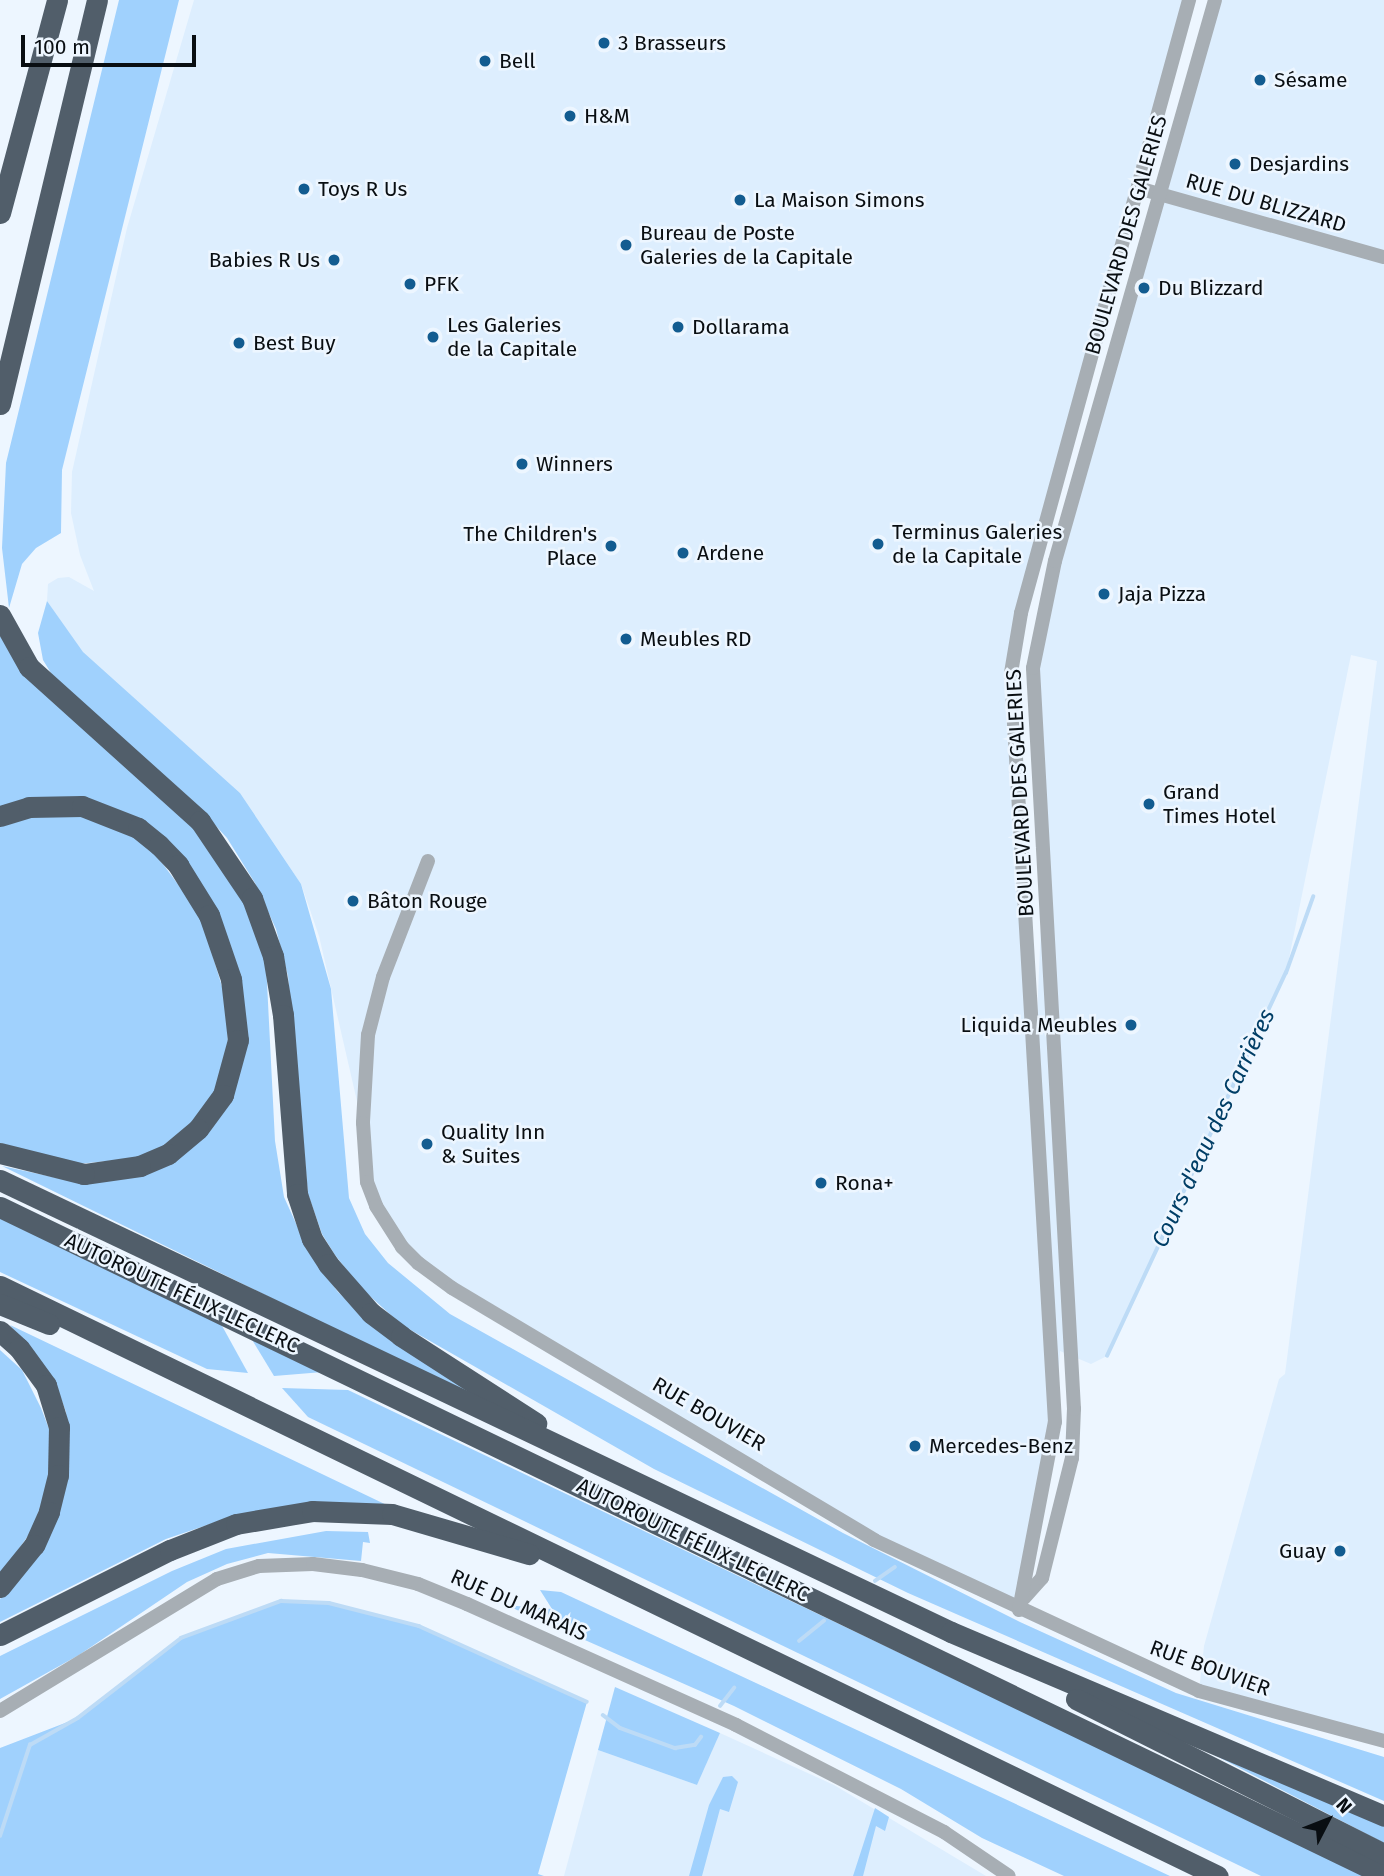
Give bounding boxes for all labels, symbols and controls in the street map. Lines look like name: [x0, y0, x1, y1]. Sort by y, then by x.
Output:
scale bar: [24, 21, 200, 65]
place label: 3 Brasseurs: [618, 30, 726, 56]
text: 100 m: [34, 34, 90, 60]
marker: 3 Brasseurs: [596, 35, 612, 51]
place label: Bell: [499, 48, 536, 74]
marker: Bell: [477, 53, 493, 69]
place label: Sésame: [1274, 67, 1347, 93]
marker: Sésame: [1252, 72, 1268, 88]
place label: H&M: [584, 103, 630, 129]
marker: H&M: [562, 108, 578, 124]
street label: BOULEVARD DES GALERIES: [1080, 112, 1172, 358]
place label: Desjardins: [1249, 151, 1349, 177]
marker: Desjardins: [1227, 156, 1243, 172]
street label: RUE DU BLIZZARD: [1183, 168, 1349, 238]
place label: Toys R Us: [318, 176, 407, 202]
marker: Toys R Us: [296, 181, 312, 197]
place label: La Maison Simons: [754, 187, 925, 213]
marker: La Maison Simons: [732, 192, 748, 208]
place label: Bureau de Poste Galeries de la Capitale: [640, 220, 853, 270]
marker: Bureau de Poste Galeries de la Capitale: [618, 237, 634, 253]
place label: Babies R Us: [209, 247, 320, 273]
marker: Babies R Us: [326, 252, 342, 268]
place label: PFK: [424, 271, 459, 297]
place label: Du Blizzard: [1158, 275, 1264, 301]
marker: PFK: [402, 276, 418, 292]
marker: Du Blizzard: [1136, 280, 1152, 296]
place label: Les Galeries de la Capitale: [447, 312, 577, 362]
place label: Dollarama: [692, 314, 790, 340]
marker: Dollarama: [670, 319, 686, 335]
marker: Les Galeries de la Capitale: [425, 329, 441, 345]
place label: Best Buy: [253, 330, 335, 356]
marker: Best Buy: [231, 335, 247, 351]
place label: Winners: [536, 451, 613, 477]
marker: Winners: [514, 456, 530, 472]
place label: Terminus Galeries de la Capitale: [892, 519, 1062, 569]
place label: The Children's Place: [463, 521, 597, 571]
marker: Terminus Galeries de la Capitale: [870, 536, 886, 552]
marker: The Children's Place: [603, 538, 619, 554]
place label: Ardene: [697, 540, 764, 566]
marker: Ardene: [675, 545, 691, 561]
place label: Jaja Pizza: [1118, 581, 1206, 607]
marker: Jaja Pizza: [1096, 586, 1112, 602]
place label: Meubles RD: [640, 626, 752, 652]
marker: Meubles RD: [618, 631, 634, 647]
street label: BOULEVARD DES GALERIES: [1001, 669, 1039, 917]
place label: Grand Times Hotel: [1163, 779, 1276, 829]
marker: Grand Times Hotel: [1141, 796, 1157, 812]
place label: Bâton Rouge: [367, 888, 487, 914]
marker: Bâton Rouge: [345, 893, 361, 909]
water label: Cours d'eau des Carrières: [1146, 1004, 1280, 1252]
place label: Liquida Meubles: [961, 1012, 1117, 1038]
marker: Liquida Meubles: [1123, 1017, 1139, 1033]
place label: Quality Inn & Suites: [441, 1119, 545, 1169]
marker: Quality Inn & Suites: [419, 1136, 435, 1152]
place label: Rona+: [835, 1170, 894, 1196]
marker: Rona+: [813, 1175, 829, 1191]
street label: AUTOROUTE FÉLIX-LECLERC: [61, 1228, 303, 1358]
street label: RUE BOUVIER: [648, 1372, 770, 1456]
place label: Mercedes-Benz: [929, 1433, 1073, 1459]
marker: Mercedes-Benz: [907, 1438, 923, 1454]
street label: AUTOROUTE FÉLIX-LECLERC: [573, 1473, 813, 1607]
place label: Guay: [1279, 1538, 1326, 1564]
marker: Guay: [1332, 1543, 1348, 1559]
street label: RUE DU MARAIS: [447, 1564, 591, 1646]
street label: RUE BOUVIER: [1146, 1635, 1274, 1701]
north arrow: [1293, 1785, 1363, 1855]
text: N: [1331, 1793, 1357, 1818]

